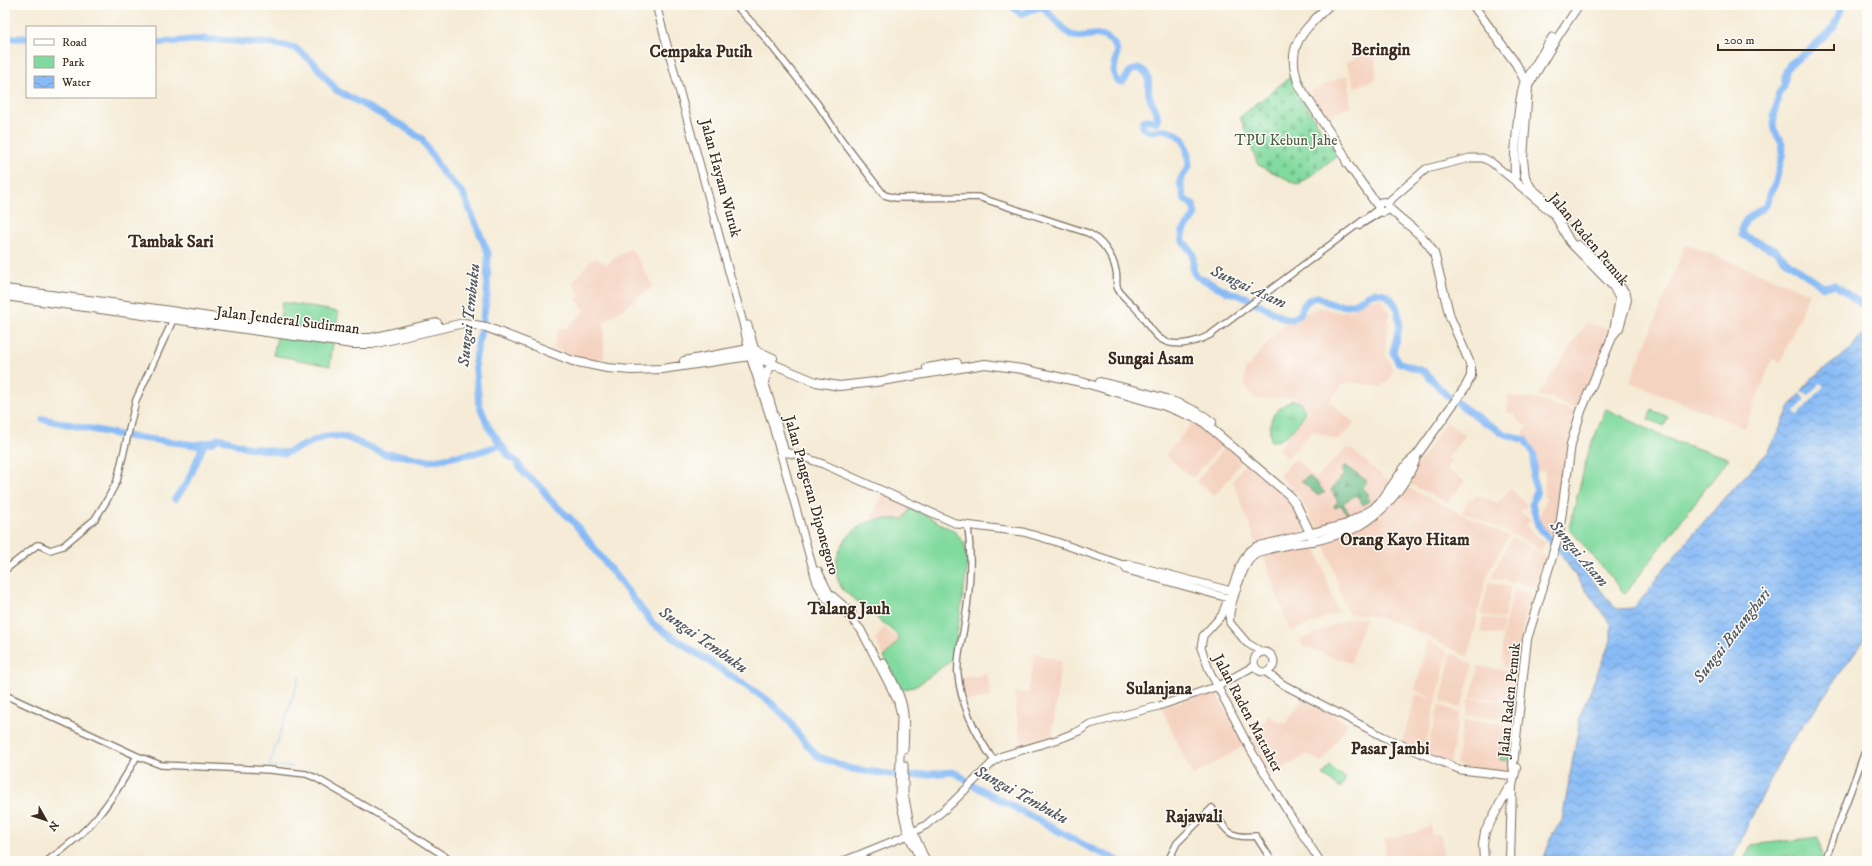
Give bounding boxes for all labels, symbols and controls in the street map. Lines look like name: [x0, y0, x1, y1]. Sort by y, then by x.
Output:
legend: [26, 26, 156, 98]
scale bar: [1718, 26, 1834, 52]
text: 200 m: [1724, 33, 1754, 48]
text: Road: [62, 35, 87, 50]
district label: Beringin: [1352, 39, 1411, 61]
district label: Cempaka Putih: [650, 41, 753, 63]
text: Park: [62, 55, 84, 70]
text: Water: [61, 75, 91, 90]
street label: Jalan Hayam Wuruk: [695, 115, 746, 240]
park label: TPU Kebun Jahe: [1235, 131, 1337, 150]
street label: Jalan Raden Pemuk: [1543, 187, 1633, 290]
district label: Tambak Sari: [127, 231, 214, 253]
water label: Sungai Asam: [1207, 260, 1290, 313]
water label: Sungai Tembuku: [454, 263, 484, 369]
street label: Jalan Jenderal Sudirman: [213, 302, 361, 339]
district label: Sungai Asam: [1108, 348, 1194, 370]
street label: Jalan Pangeran Diponegoro: [779, 411, 843, 577]
water label: Sungai Asam: [1545, 515, 1613, 591]
district label: Orang Kayo Hitam: [1340, 529, 1470, 551]
water label: Sungai Batanghari: [1688, 584, 1775, 688]
district label: Talang Jauh: [807, 598, 890, 620]
water label: Sungai Tembuku: [654, 601, 752, 678]
street label: Jalan Raden Pemuk: [1494, 641, 1525, 761]
street label: Jalan Raden Mattaher: [1208, 649, 1287, 776]
district label: Sulanjana: [1126, 678, 1193, 700]
district label: Pasar Jambi: [1351, 738, 1430, 760]
water label: Sungai Tembuku: [970, 761, 1072, 829]
north arrow: [26, 800, 66, 840]
district label: Rajawali: [1165, 806, 1223, 828]
text: N: [45, 818, 61, 834]

